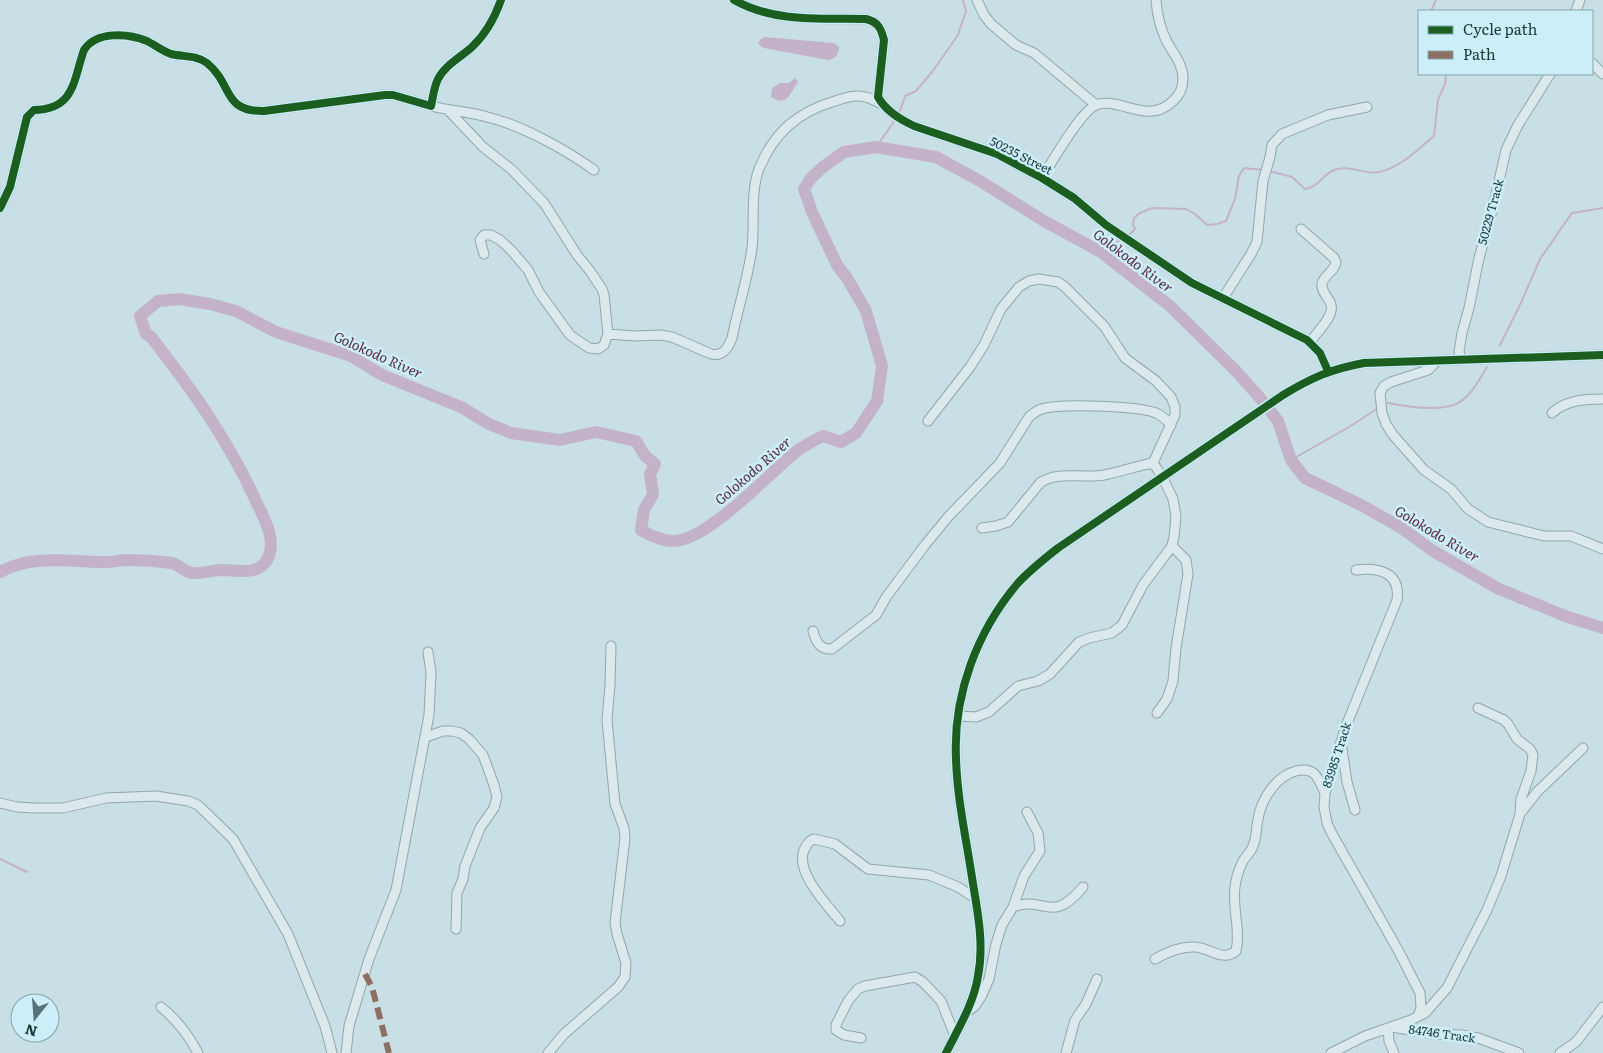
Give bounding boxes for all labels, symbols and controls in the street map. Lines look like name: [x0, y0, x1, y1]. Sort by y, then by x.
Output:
legend: [1418, 10, 1593, 75]
text: Cycle path: [1463, 17, 1538, 40]
text: Path: [1463, 42, 1496, 65]
street label: 50235 Street: [987, 132, 1056, 179]
street label: 50229 Track: [1473, 176, 1508, 247]
water label: Golokodo River: [1089, 224, 1178, 297]
water label: Golokodo River: [331, 326, 427, 383]
water label: Golokodo River: [710, 431, 795, 509]
water label: Golokodo River: [1391, 500, 1484, 567]
street label: 83985 Track: [1317, 719, 1355, 790]
north arrow: [10, 993, 60, 1043]
street label: 84746 Track: [1408, 1019, 1477, 1047]
text: N: [22, 1020, 39, 1043]

